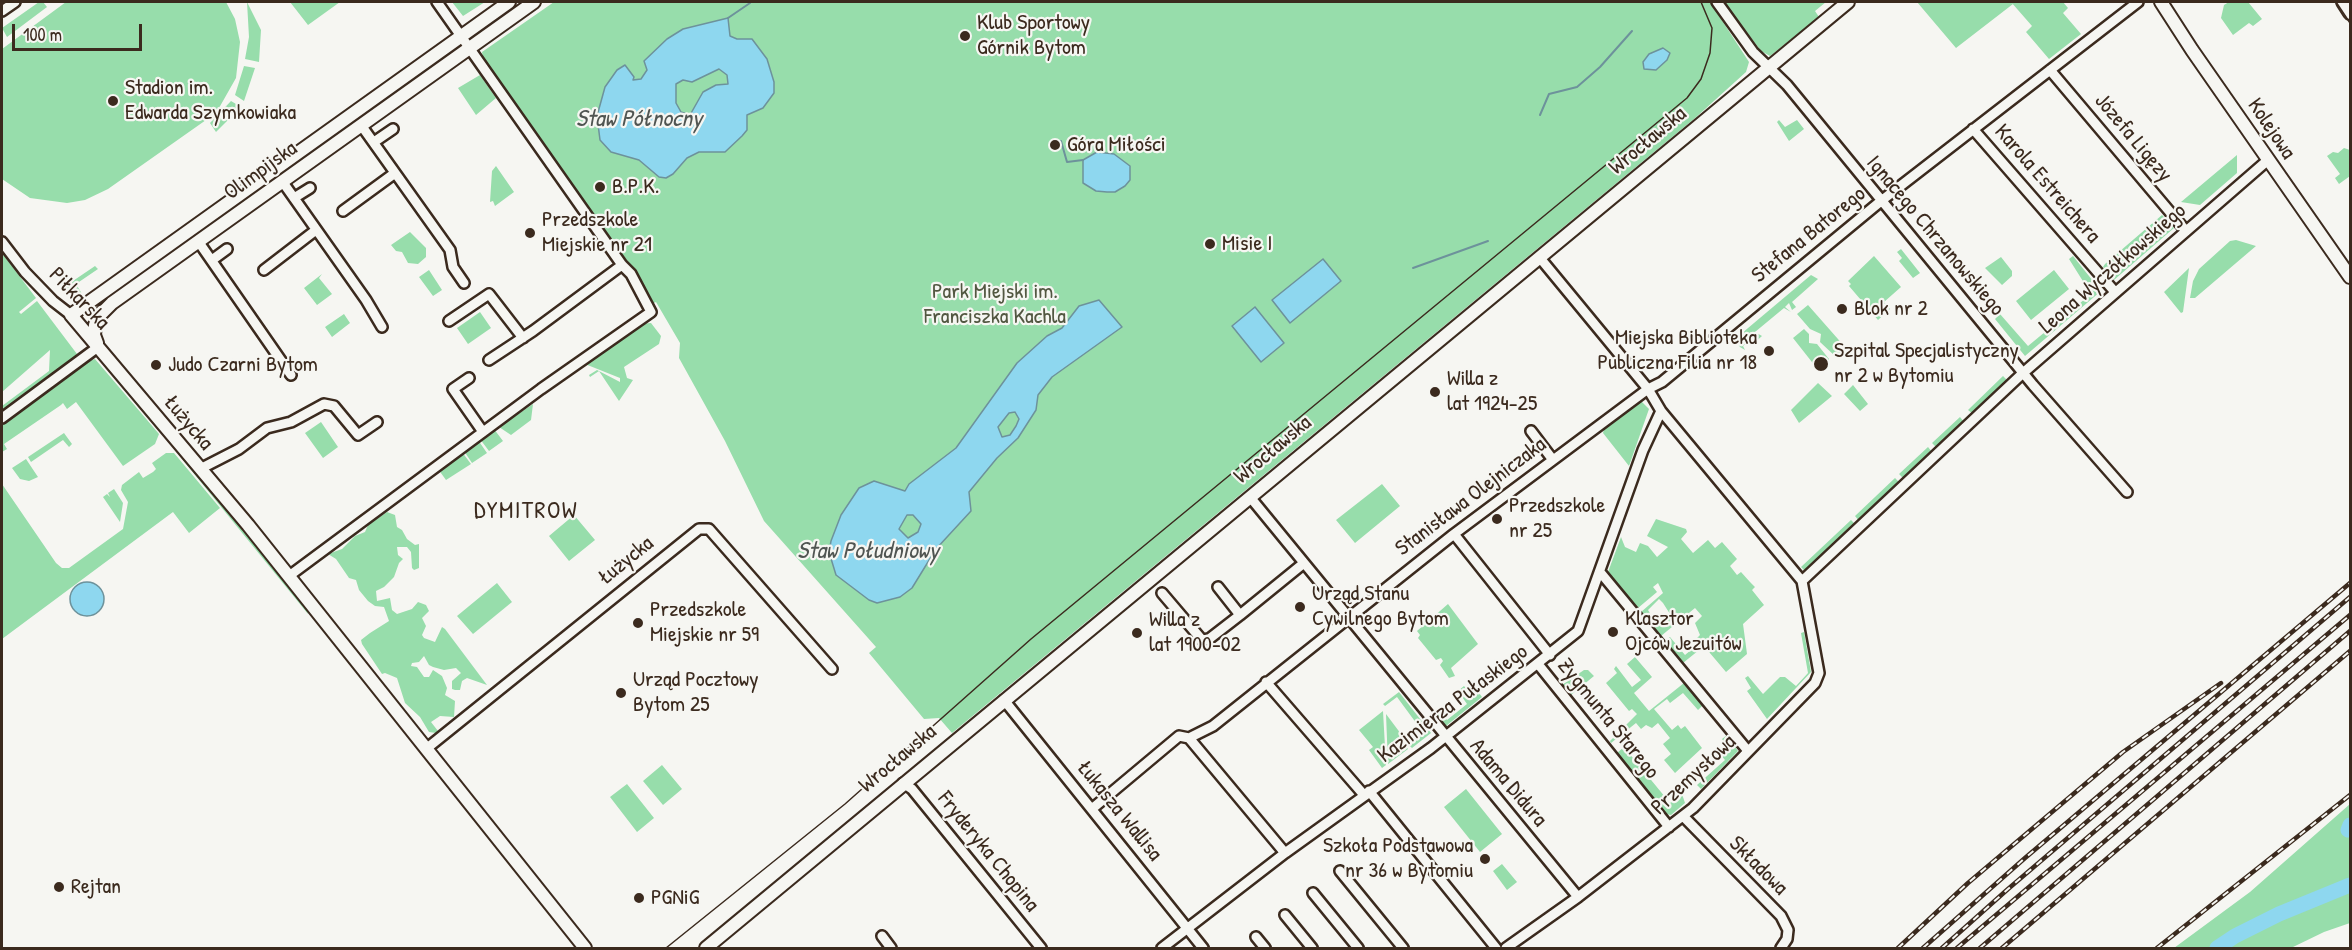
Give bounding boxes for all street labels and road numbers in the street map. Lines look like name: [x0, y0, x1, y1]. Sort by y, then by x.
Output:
street label: Józefa Ligęzy: [2088, 88, 2178, 188]
street label: Kolejowa: [2241, 94, 2301, 164]
street label: Wrocławska: [1604, 101, 1692, 181]
street label: Karola Estreichera: [1988, 119, 2106, 249]
street label: Olimpijska: [219, 136, 303, 206]
street label: Ignacego Chrzanowskiego: [1860, 150, 2010, 322]
street label: Stefana Batorego: [1747, 181, 1871, 289]
street label: Leona Wyczółkowskiego: [2034, 198, 2192, 340]
street label: Piłkarska: [43, 262, 115, 336]
street label: Łużycka: [157, 390, 219, 456]
street label: Wrocławska: [1229, 410, 1317, 490]
street label: Stanisława Olejniczaka: [1391, 432, 1551, 562]
street label: Łużycka: [593, 531, 659, 591]
street label: Kazimierza Pułaskiego: [1373, 639, 1533, 769]
street label: Zygmunta Starego: [1551, 653, 1665, 785]
street label: Wrocławska: [854, 719, 942, 799]
street label: Przemysłowa: [1646, 729, 1742, 821]
street label: Adama Didura: [1464, 734, 1552, 832]
street label: Łukasza Wallisa: [1070, 755, 1168, 867]
street label: Fryderyka Chopina: [931, 787, 1045, 917]
street label: Składowa: [1723, 831, 1793, 901]

